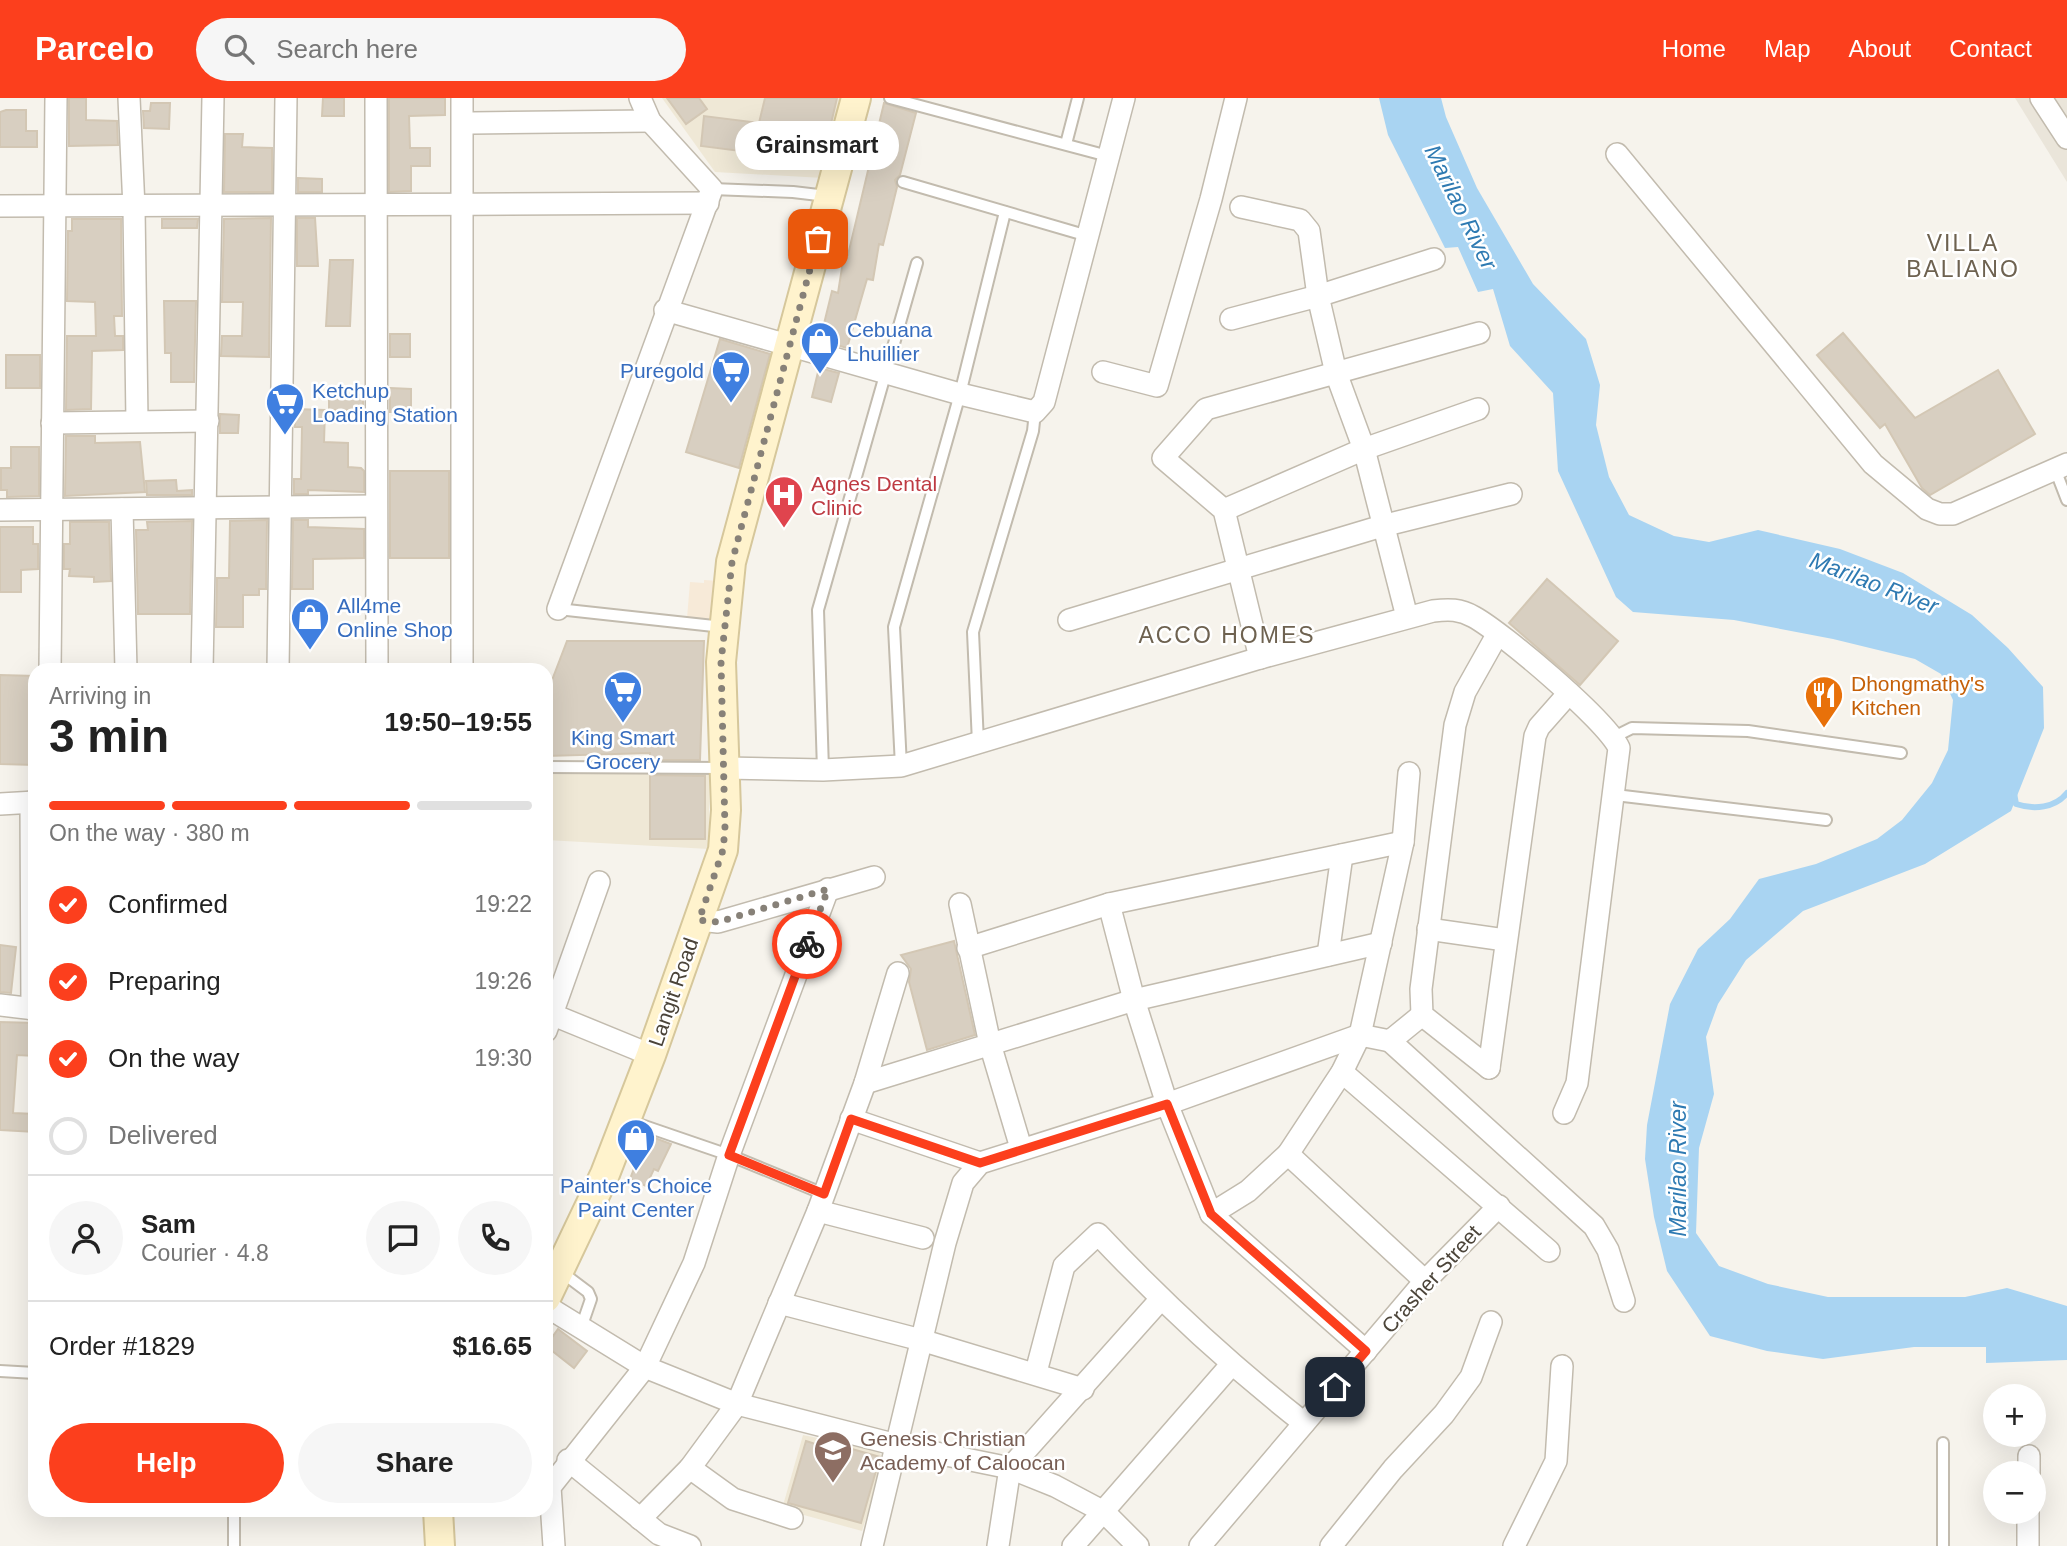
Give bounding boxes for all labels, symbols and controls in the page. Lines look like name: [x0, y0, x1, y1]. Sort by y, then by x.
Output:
search box: [196, 18, 686, 81]
text: Parcelo: [35, 30, 154, 67]
icon: search: [220, 30, 258, 68]
text: Search here: [276, 34, 418, 64]
text: Home: [1662, 35, 1726, 62]
text: Map: [1764, 35, 1811, 62]
text: About: [1849, 35, 1911, 62]
text: Contact: [1949, 35, 2032, 62]
callout: Grainsmart: [736, 120, 900, 169]
text: Grainsmart: [756, 132, 878, 158]
water label: Marilao River: [1420, 140, 1503, 275]
pin: [788, 209, 848, 269]
icon: bag: [799, 220, 837, 258]
district label: VILLA BALIANO: [1906, 230, 2020, 282]
place label: Cebuana Lhuillier: [847, 318, 933, 365]
shop icon: Cebuana Lhuillier: [799, 320, 841, 375]
supermarket icon: Puregold: [710, 349, 752, 404]
place label: Puregold: [620, 359, 704, 382]
place label: Ketchup Loading Station: [312, 379, 458, 426]
supermarket icon: Ketchup Loading Station: [264, 381, 306, 436]
place label: Agnes Dental Clinic: [811, 472, 937, 519]
hospital icon: Agnes Dental Clinic: [763, 474, 805, 529]
water label: Marilao River: [1806, 547, 1943, 620]
place label: All4me Online Shop: [337, 594, 453, 641]
shop icon: All4me Online Shop: [289, 596, 331, 651]
district label: ACCO HOMES: [1138, 622, 1316, 648]
supermarket icon: King Smart Grocery: [602, 669, 644, 724]
place label: Dhongmathy's Kitchen: [1851, 672, 1985, 719]
restaurant icon: Dhongmathy's Kitchen: [1803, 674, 1845, 729]
text: Arriving in: [49, 683, 151, 709]
text: 19:50–19:55: [385, 707, 532, 737]
text: 3 min: [49, 710, 169, 762]
place label: King Smart Grocery: [571, 726, 675, 773]
text: On the way · 380 m: [49, 820, 250, 846]
icon: check: [49, 886, 87, 924]
text: Confirmed: [108, 889, 228, 919]
text: 19:22: [474, 891, 532, 917]
courier: [772, 909, 842, 979]
icon: bike: [788, 925, 826, 963]
street label: Langit Road: [644, 935, 702, 1049]
icon: check: [49, 963, 87, 1001]
text: Preparing: [108, 966, 221, 996]
text: 19:26: [474, 968, 532, 994]
icon: check: [49, 1040, 87, 1078]
text: On the way: [108, 1043, 240, 1073]
text: 19:30: [474, 1045, 532, 1071]
water label: Marilao River: [1665, 1100, 1691, 1237]
shop icon: Painter's Choice Paint Center: [615, 1117, 657, 1172]
text: Delivered: [108, 1120, 218, 1150]
place label: Painter's Choice Paint Center: [560, 1174, 712, 1221]
button: person: [49, 1201, 123, 1275]
button: chat: [366, 1201, 440, 1275]
button: phone: [458, 1201, 532, 1275]
text: Sam: [141, 1209, 196, 1239]
street label: Crasher Street: [1377, 1220, 1485, 1337]
text: Courier · 4.8: [141, 1240, 269, 1266]
text: Order #1829: [49, 1331, 195, 1361]
text: $16.65: [452, 1331, 532, 1361]
pin: [1305, 1357, 1365, 1417]
icon: home: [1316, 1368, 1354, 1406]
map controls: [1983, 1384, 2046, 1524]
button: +: [1983, 1384, 2046, 1447]
button: Help: [49, 1423, 284, 1503]
button: Share: [298, 1423, 532, 1503]
place label: Genesis Christian Academy of Caloocan: [860, 1427, 1065, 1474]
school or university icon: Genesis Christian Academy of Caloocan: [812, 1429, 854, 1484]
button: −: [1983, 1461, 2046, 1524]

